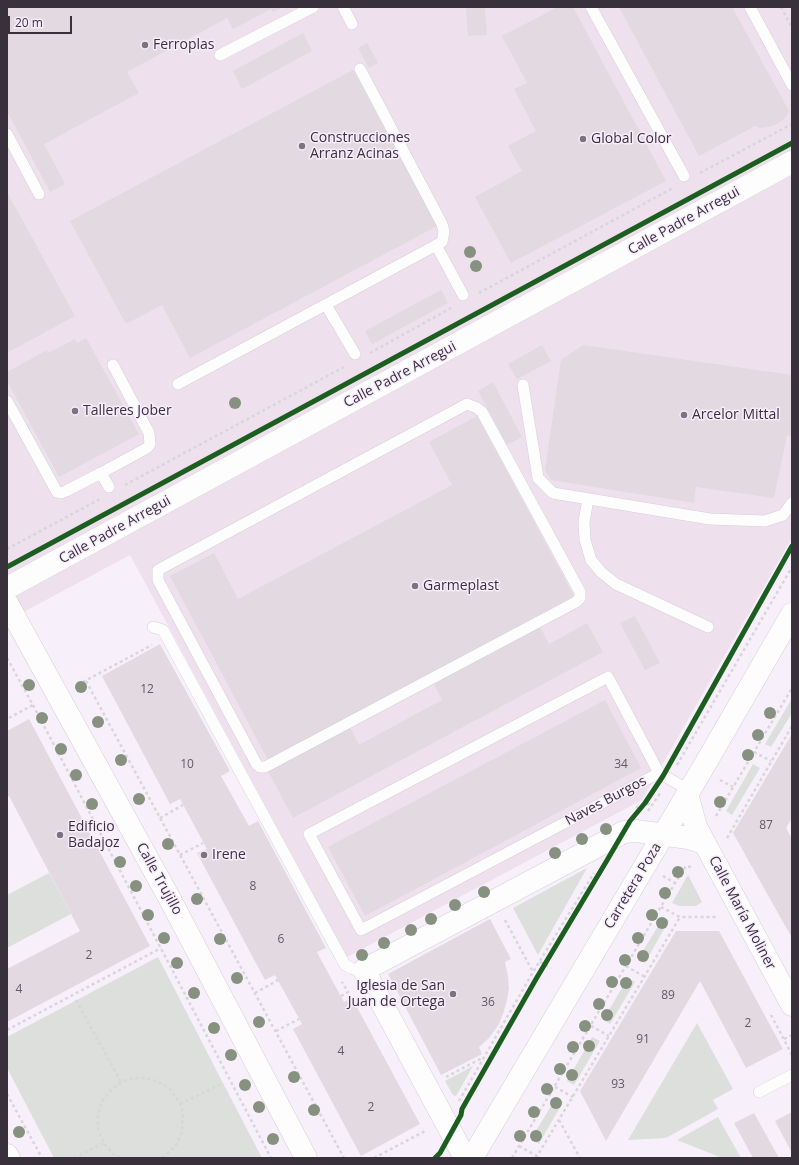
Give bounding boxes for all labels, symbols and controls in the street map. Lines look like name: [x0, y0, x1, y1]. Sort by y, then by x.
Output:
scale bar: [10, 8, 74, 34]
text: 20 m: [15, 14, 43, 31]
place label: Ferroplas: [153, 37, 215, 53]
marker: Ferroplas: [140, 40, 150, 50]
place label: Construcciones Arranz Acinas: [310, 130, 410, 162]
place label: Global Color: [591, 131, 672, 147]
marker: Global Color: [578, 134, 588, 144]
marker: Construcciones Arranz Acinas: [297, 141, 307, 151]
street label: Calle Padre Arregui: [625, 183, 743, 259]
street label: Calle Padre Arregui: [341, 338, 459, 412]
place label: Talleres Jober: [83, 403, 172, 419]
marker: Talleres Jober: [70, 406, 80, 416]
place label: Arcelor Mittal: [692, 407, 780, 423]
marker: Arcelor Mittal: [679, 410, 689, 420]
street label: Calle Padre Arregui: [56, 492, 174, 568]
place label: Garmeplast: [423, 578, 499, 594]
marker: Garmeplast: [410, 581, 420, 591]
house number: 12: [140, 683, 154, 697]
house number: 10: [180, 758, 194, 772]
house number: 34: [614, 758, 628, 772]
street label: Naves Burgos: [563, 773, 649, 829]
place label: Edificio Badajoz: [68, 819, 120, 852]
house number: 87: [759, 819, 773, 833]
marker: Edificio Badajoz: [55, 830, 65, 840]
street label: Calle Trujillo: [132, 840, 186, 918]
street label: Carretera Poza: [601, 840, 665, 932]
place label: Irene: [212, 847, 246, 863]
marker: Irene: [199, 850, 209, 860]
street label: Calle María Moliner: [705, 853, 779, 973]
house number: 8: [250, 880, 256, 894]
house number: 6: [278, 933, 284, 947]
house number: 2: [86, 949, 92, 963]
place label: Iglesia de San Juan de Ortega: [348, 978, 445, 1010]
house number: 4: [16, 983, 22, 997]
marker: Iglesia de San Juan de Ortega: [448, 989, 458, 999]
house number: 89: [661, 989, 675, 1003]
house number: 36: [481, 996, 495, 1010]
house number: 2: [745, 1017, 751, 1031]
house number: 91: [636, 1033, 650, 1047]
house number: 4: [338, 1045, 344, 1059]
house number: 93: [611, 1078, 625, 1092]
house number: 2: [368, 1101, 374, 1115]

